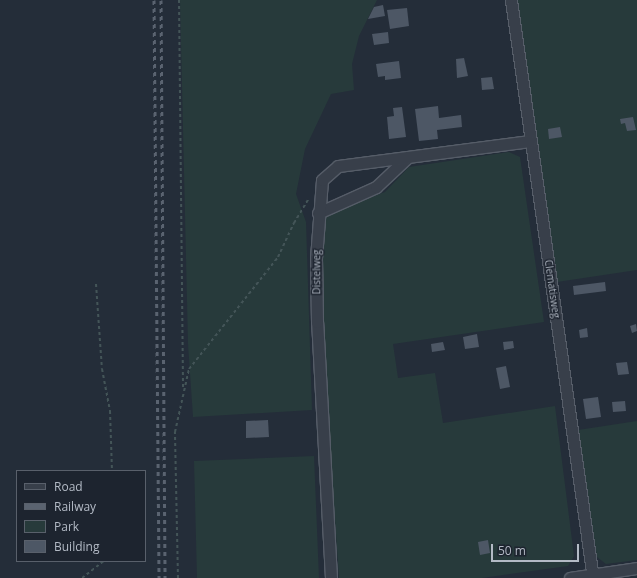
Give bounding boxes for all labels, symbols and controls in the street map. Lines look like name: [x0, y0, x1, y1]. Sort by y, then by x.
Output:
street label: Distelweg: [311, 249, 323, 295]
street label: Clematisweg: [542, 259, 562, 319]
legend: [16, 470, 146, 562]
text: Road: [54, 478, 83, 495]
text: Railway: [54, 498, 96, 515]
text: Park: [54, 518, 79, 535]
scale bar: [493, 536, 581, 562]
text: Building: [54, 538, 99, 555]
text: 50 m: [498, 542, 526, 559]

